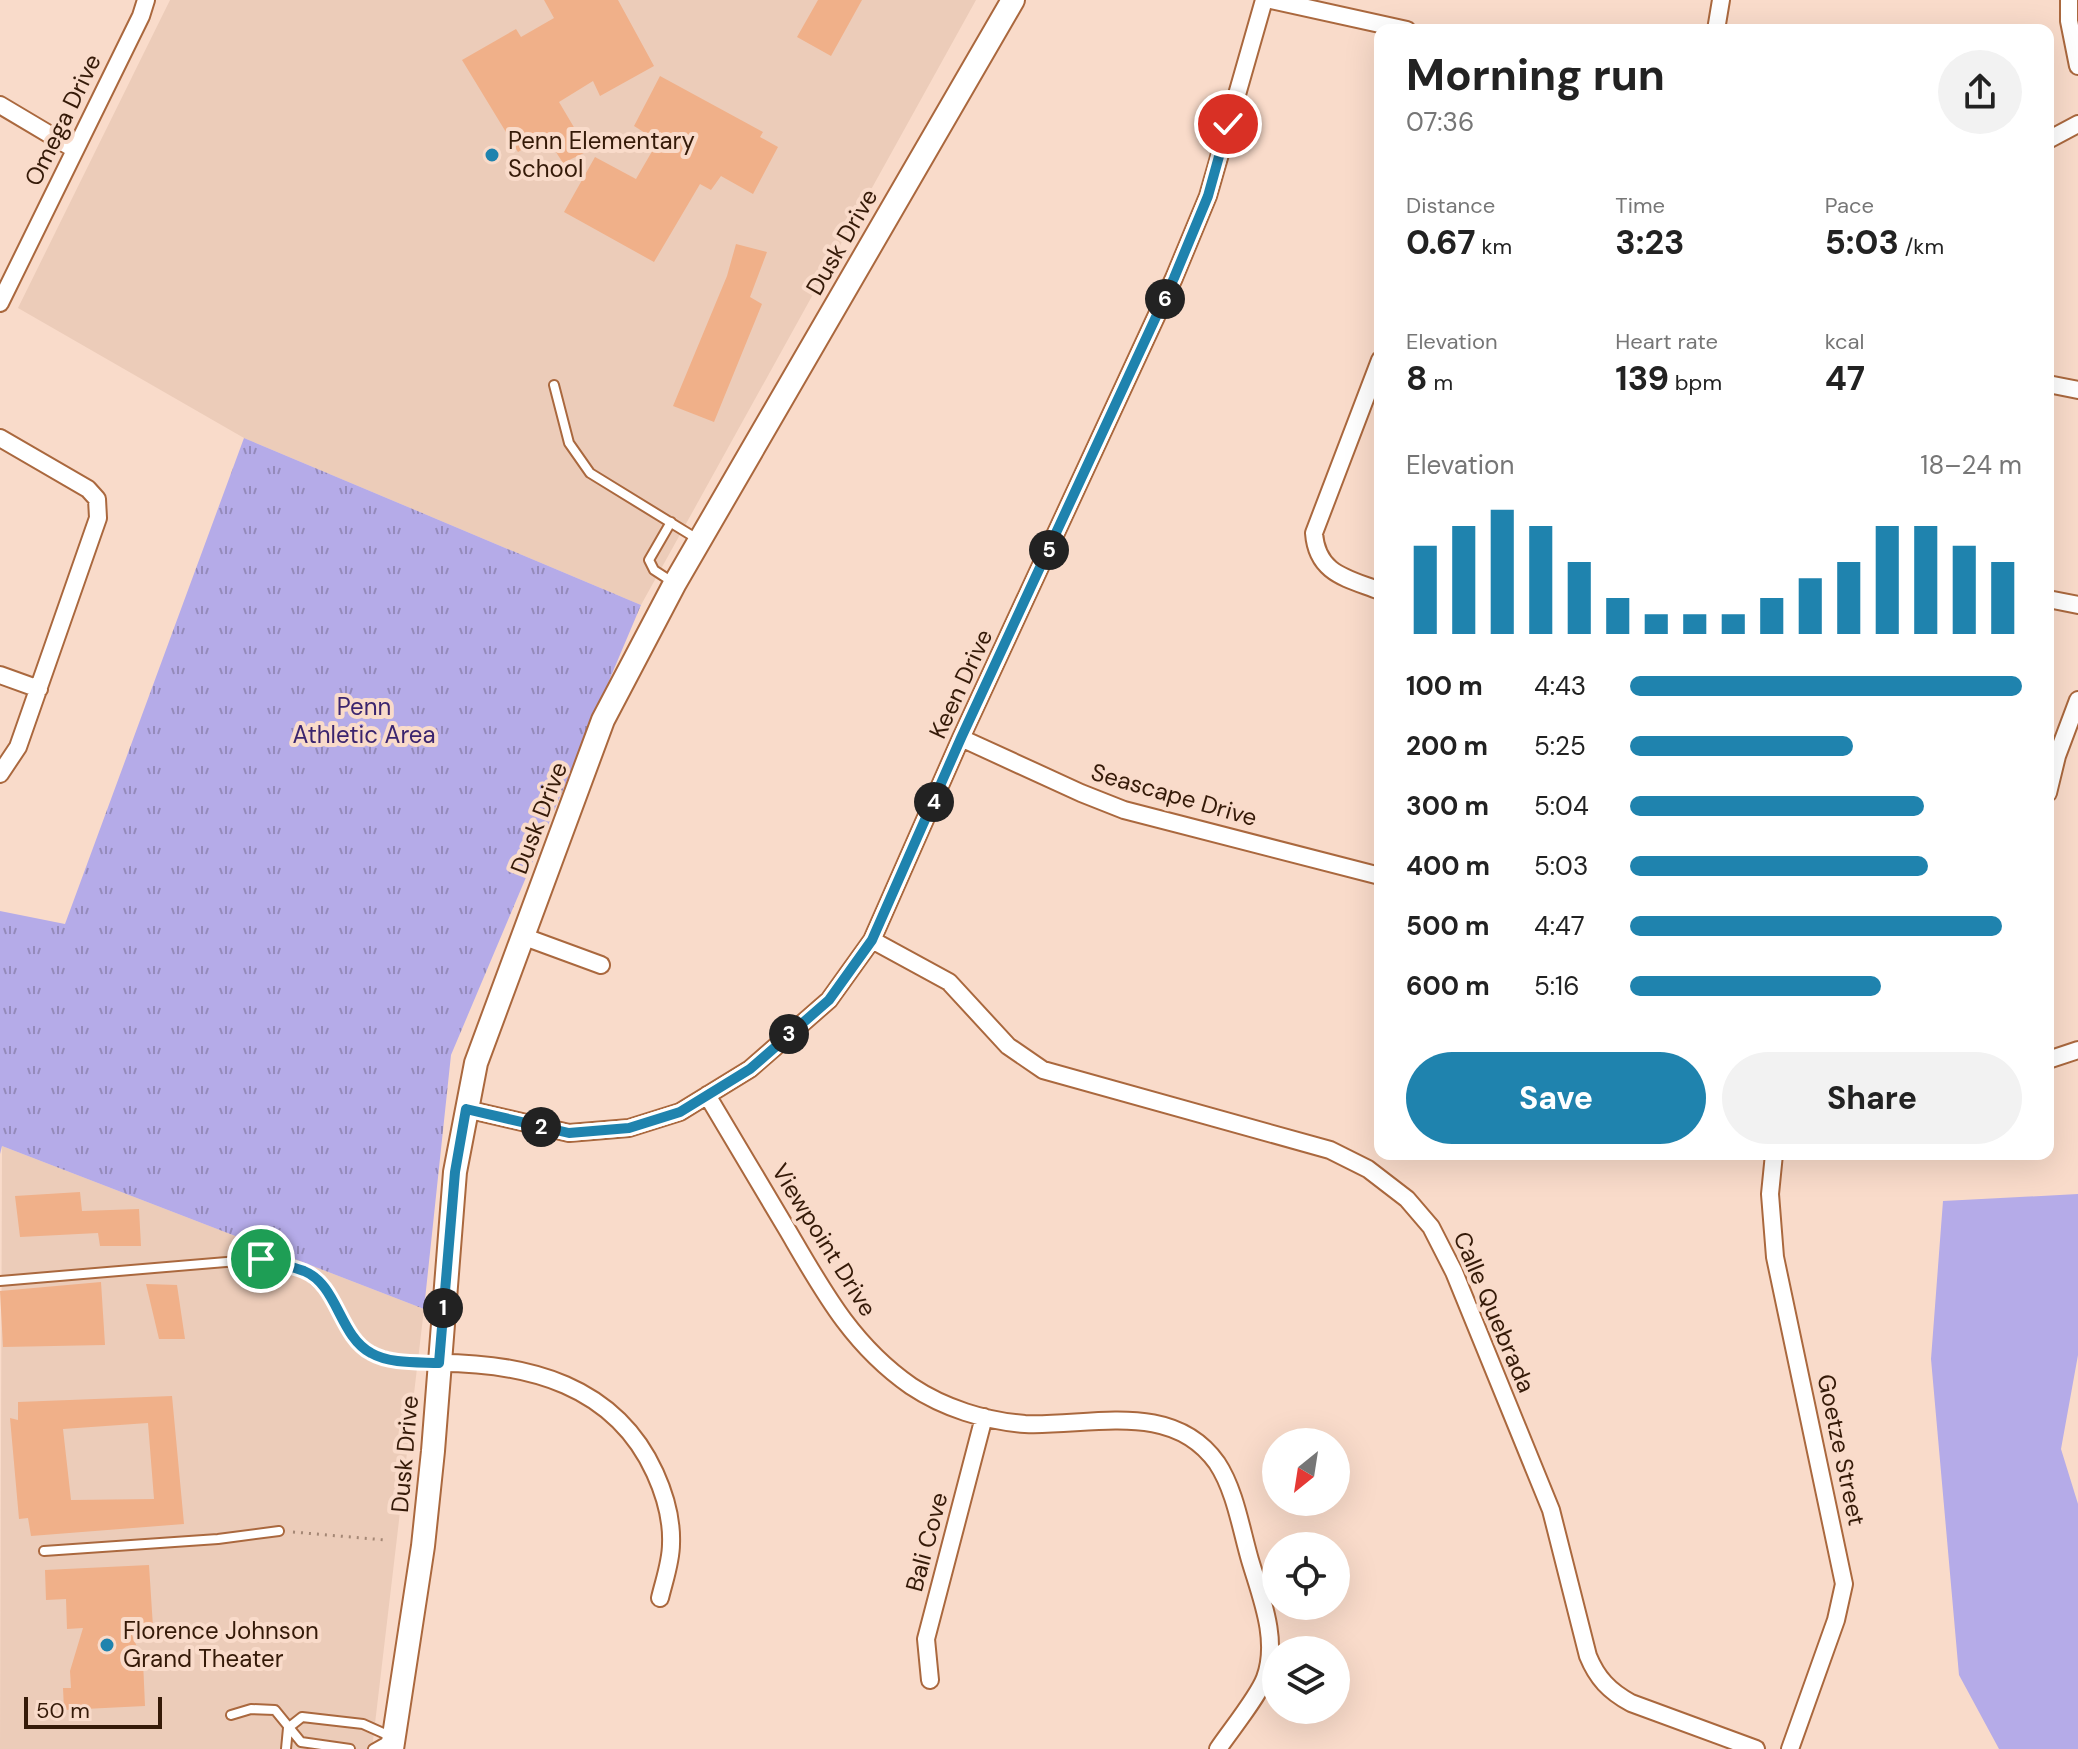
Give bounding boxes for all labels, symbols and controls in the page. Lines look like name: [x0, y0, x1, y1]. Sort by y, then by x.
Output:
text: Morning run: [1406, 46, 1665, 104]
street label: Omega Drive: [17, 49, 108, 191]
button: share: [1938, 50, 2022, 134]
pin: [1194, 90, 1262, 158]
icon: check: [1206, 102, 1250, 146]
text: 07:36: [1406, 105, 1474, 139]
place label: Penn Elementary School: [508, 125, 695, 184]
marker: Penn Elementary School: [483, 146, 501, 164]
street label: Dusk Drive: [799, 183, 884, 300]
text: Distance: [1406, 191, 1495, 220]
text: Time: [1615, 191, 1665, 220]
text: Pace: [1825, 191, 1874, 220]
text: 0.67: [1406, 220, 1476, 265]
text: 3:23: [1615, 220, 1685, 265]
text: 5:03: [1825, 220, 1899, 265]
text: km: [1476, 232, 1512, 261]
text: /km: [1899, 232, 1944, 261]
pin: 6: [1145, 279, 1185, 319]
text: 6: [1158, 284, 1172, 313]
text: Elevation: [1406, 327, 1498, 356]
text: Heart rate: [1615, 327, 1718, 356]
text: kcal: [1825, 327, 1864, 356]
text: 8: [1406, 356, 1428, 401]
text: 139: [1615, 356, 1669, 401]
text: 47: [1825, 356, 1865, 401]
text: m: [1428, 368, 1453, 397]
text: bpm: [1669, 368, 1722, 397]
text: Elevation: [1406, 448, 1514, 482]
text: 18–24 m: [1920, 448, 2022, 482]
pin: 5: [1029, 530, 1069, 570]
text: 5: [1042, 535, 1056, 564]
street label: Keen Drive: [922, 624, 999, 744]
text: 100 m: [1406, 669, 1483, 703]
text: 4:43: [1534, 669, 1586, 703]
park label: Penn Athletic Area: [292, 691, 436, 750]
text: 200 m: [1406, 729, 1488, 763]
text: 5:25: [1534, 729, 1586, 763]
street label: Seascape Drive: [1088, 756, 1261, 833]
street label: Dusk Drive: [503, 757, 574, 878]
pin: 4: [914, 782, 954, 822]
text: 4: [927, 787, 941, 816]
text: 300 m: [1406, 789, 1489, 823]
text: 5:04: [1534, 789, 1589, 823]
text: 400 m: [1406, 849, 1490, 883]
text: 5:03: [1534, 849, 1588, 883]
text: 500 m: [1406, 909, 1489, 943]
text: 4:47: [1534, 909, 1585, 943]
text: 600 m: [1406, 969, 1490, 1003]
text: 5:16: [1534, 969, 1580, 1003]
pin: 3: [769, 1014, 809, 1054]
text: 3: [782, 1019, 796, 1048]
button: Save: [1406, 1052, 1706, 1144]
button: Share: [1722, 1052, 2022, 1144]
pin: 2: [521, 1107, 561, 1147]
text: 2: [535, 1112, 547, 1141]
street label: Viewpoint Drive: [765, 1157, 884, 1322]
pin: [227, 1225, 295, 1293]
street label: Calle Quebrada: [1447, 1227, 1542, 1397]
icon: arrive: [239, 1237, 283, 1281]
pin: 1: [423, 1288, 463, 1328]
text: 1: [439, 1293, 447, 1322]
street label: Goetze Street: [1810, 1371, 1873, 1528]
street label: Dusk Drive: [384, 1394, 425, 1514]
north arrow: [1262, 1428, 1350, 1516]
map controls: [1262, 1428, 1350, 1724]
street label: Bali Cove: [898, 1489, 955, 1595]
button: locate: [1262, 1532, 1350, 1620]
place label: Florence Johnson Grand Theater: [123, 1615, 319, 1674]
marker: Florence Johnson Grand Theater: [98, 1636, 116, 1654]
button: layers: [1262, 1636, 1350, 1724]
scale bar: [24, 1693, 162, 1729]
text: 50 m: [36, 1696, 90, 1725]

